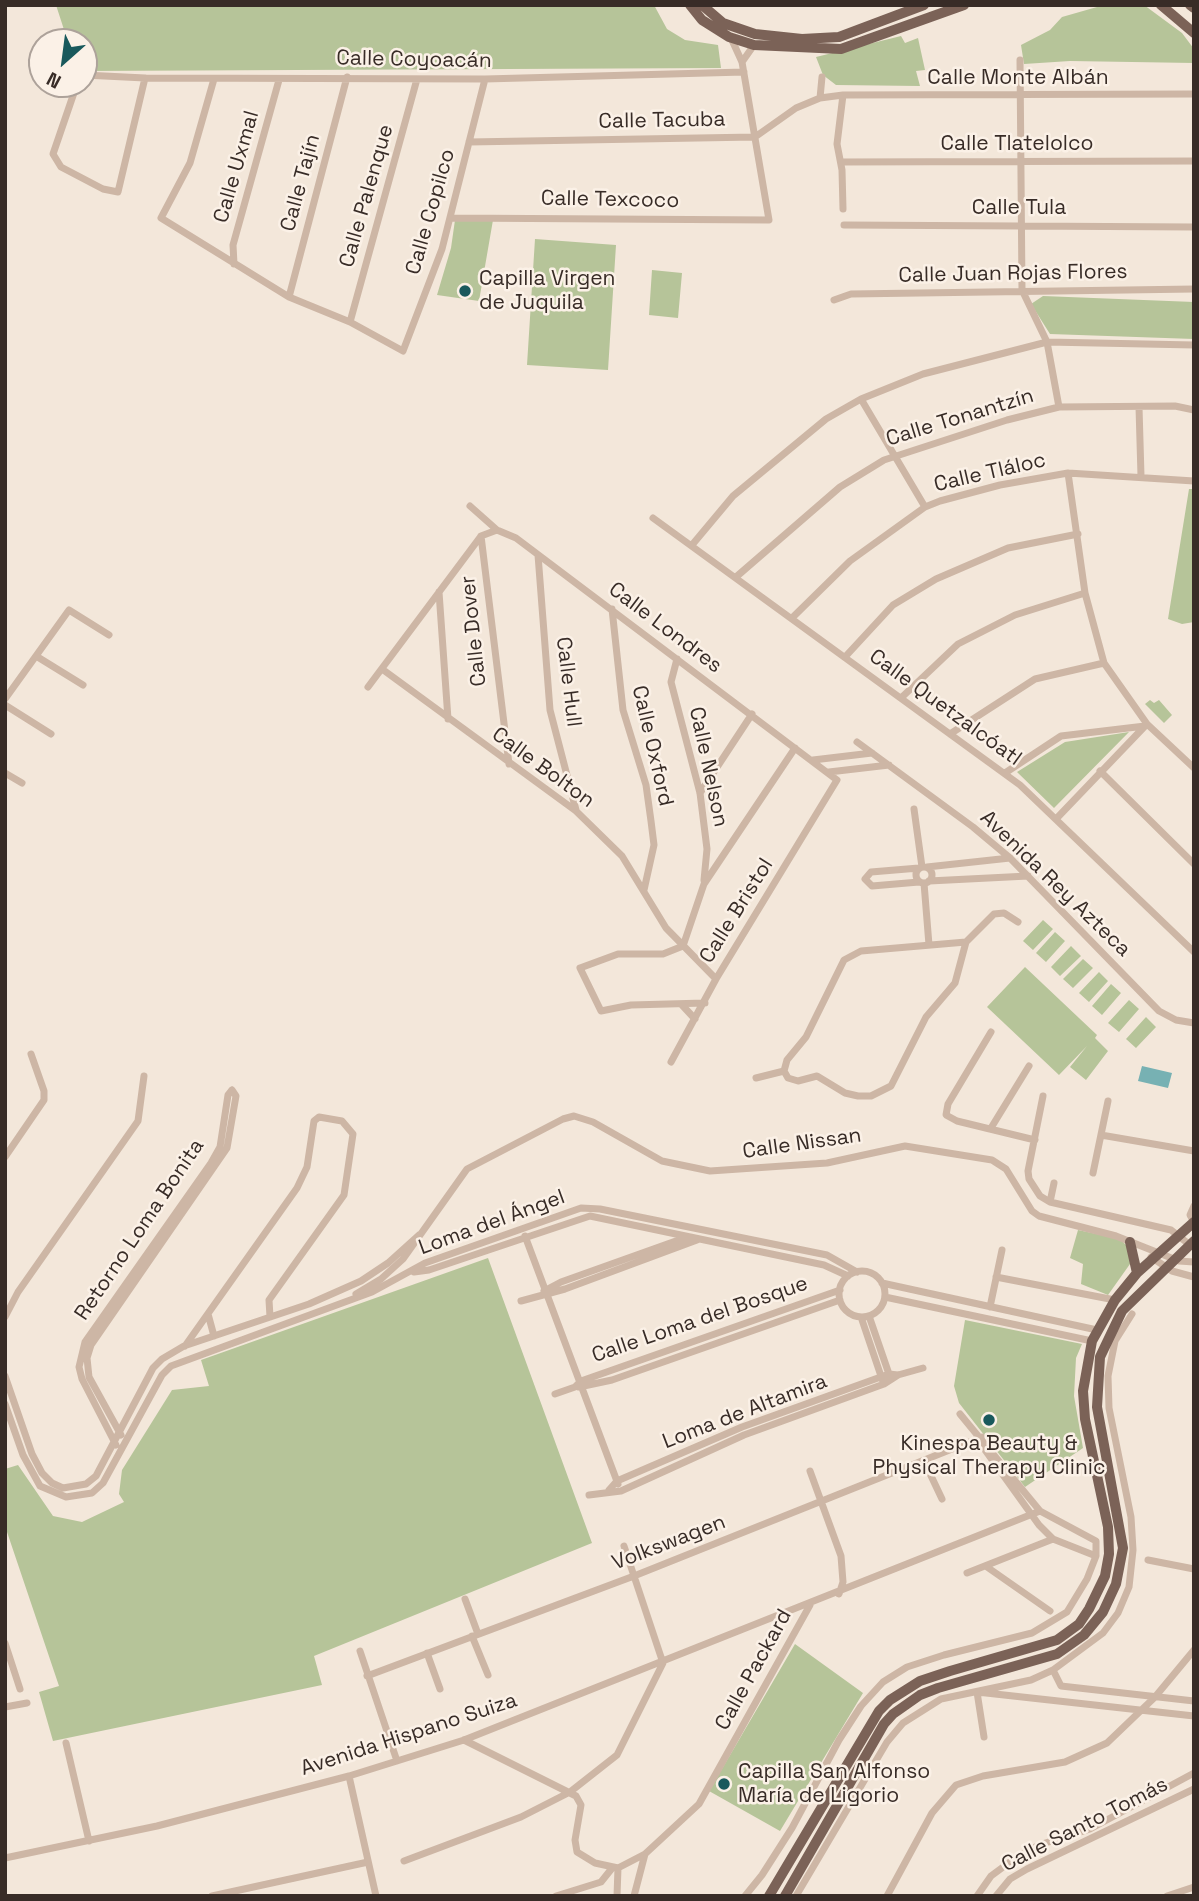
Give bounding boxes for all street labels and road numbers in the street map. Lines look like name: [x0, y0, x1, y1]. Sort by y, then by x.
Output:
street label: Calle Coyoacán: [336, 46, 492, 74]
street label: Calle Monte Albán: [927, 65, 1109, 91]
street label: Calle Tacuba: [598, 107, 726, 135]
street label: Calle Uxmal: [209, 108, 265, 226]
street label: Calle Palenque: [335, 122, 399, 270]
street label: Calle Tlatelolco: [940, 131, 1094, 157]
street label: Calle Tajín: [276, 132, 326, 234]
street label: Calle Copilco: [401, 146, 461, 278]
street label: Calle Texcoco: [541, 186, 679, 214]
street label: Calle Tula: [972, 195, 1066, 221]
street label: Calle Juan Rojas Flores: [898, 259, 1128, 289]
street label: Calle Tonantzín: [883, 384, 1037, 452]
street label: Calle Tláloc: [932, 448, 1048, 498]
street label: Calle Dover: [456, 574, 492, 688]
street label: Calle Londres: [603, 577, 727, 679]
street label: Calle Hull: [550, 636, 586, 728]
street label: Calle Quetzalcóatl: [864, 644, 1026, 772]
street label: Calle Oxford: [626, 683, 678, 809]
street label: Calle Nelson: [683, 705, 733, 829]
street label: Calle Bolton: [487, 722, 599, 814]
street label: Avenida Rey Azteca: [974, 806, 1136, 962]
street label: Calle Bristol: [695, 854, 779, 968]
street label: Calle Nissan: [741, 1123, 863, 1165]
street label: Retorno Loma Bonita: [70, 1135, 210, 1325]
street label: Loma del Ángel: [416, 1185, 568, 1261]
street label: Calle Loma del Bosque: [589, 1271, 811, 1369]
street label: Loma de Altamira: [659, 1369, 831, 1455]
street label: Volkswagen: [609, 1510, 729, 1576]
street label: Calle Packard: [710, 1605, 798, 1735]
street label: Avenida Hispano Suiza: [298, 1688, 520, 1782]
street label: Calle Santo Tomás: [998, 1772, 1172, 1878]

